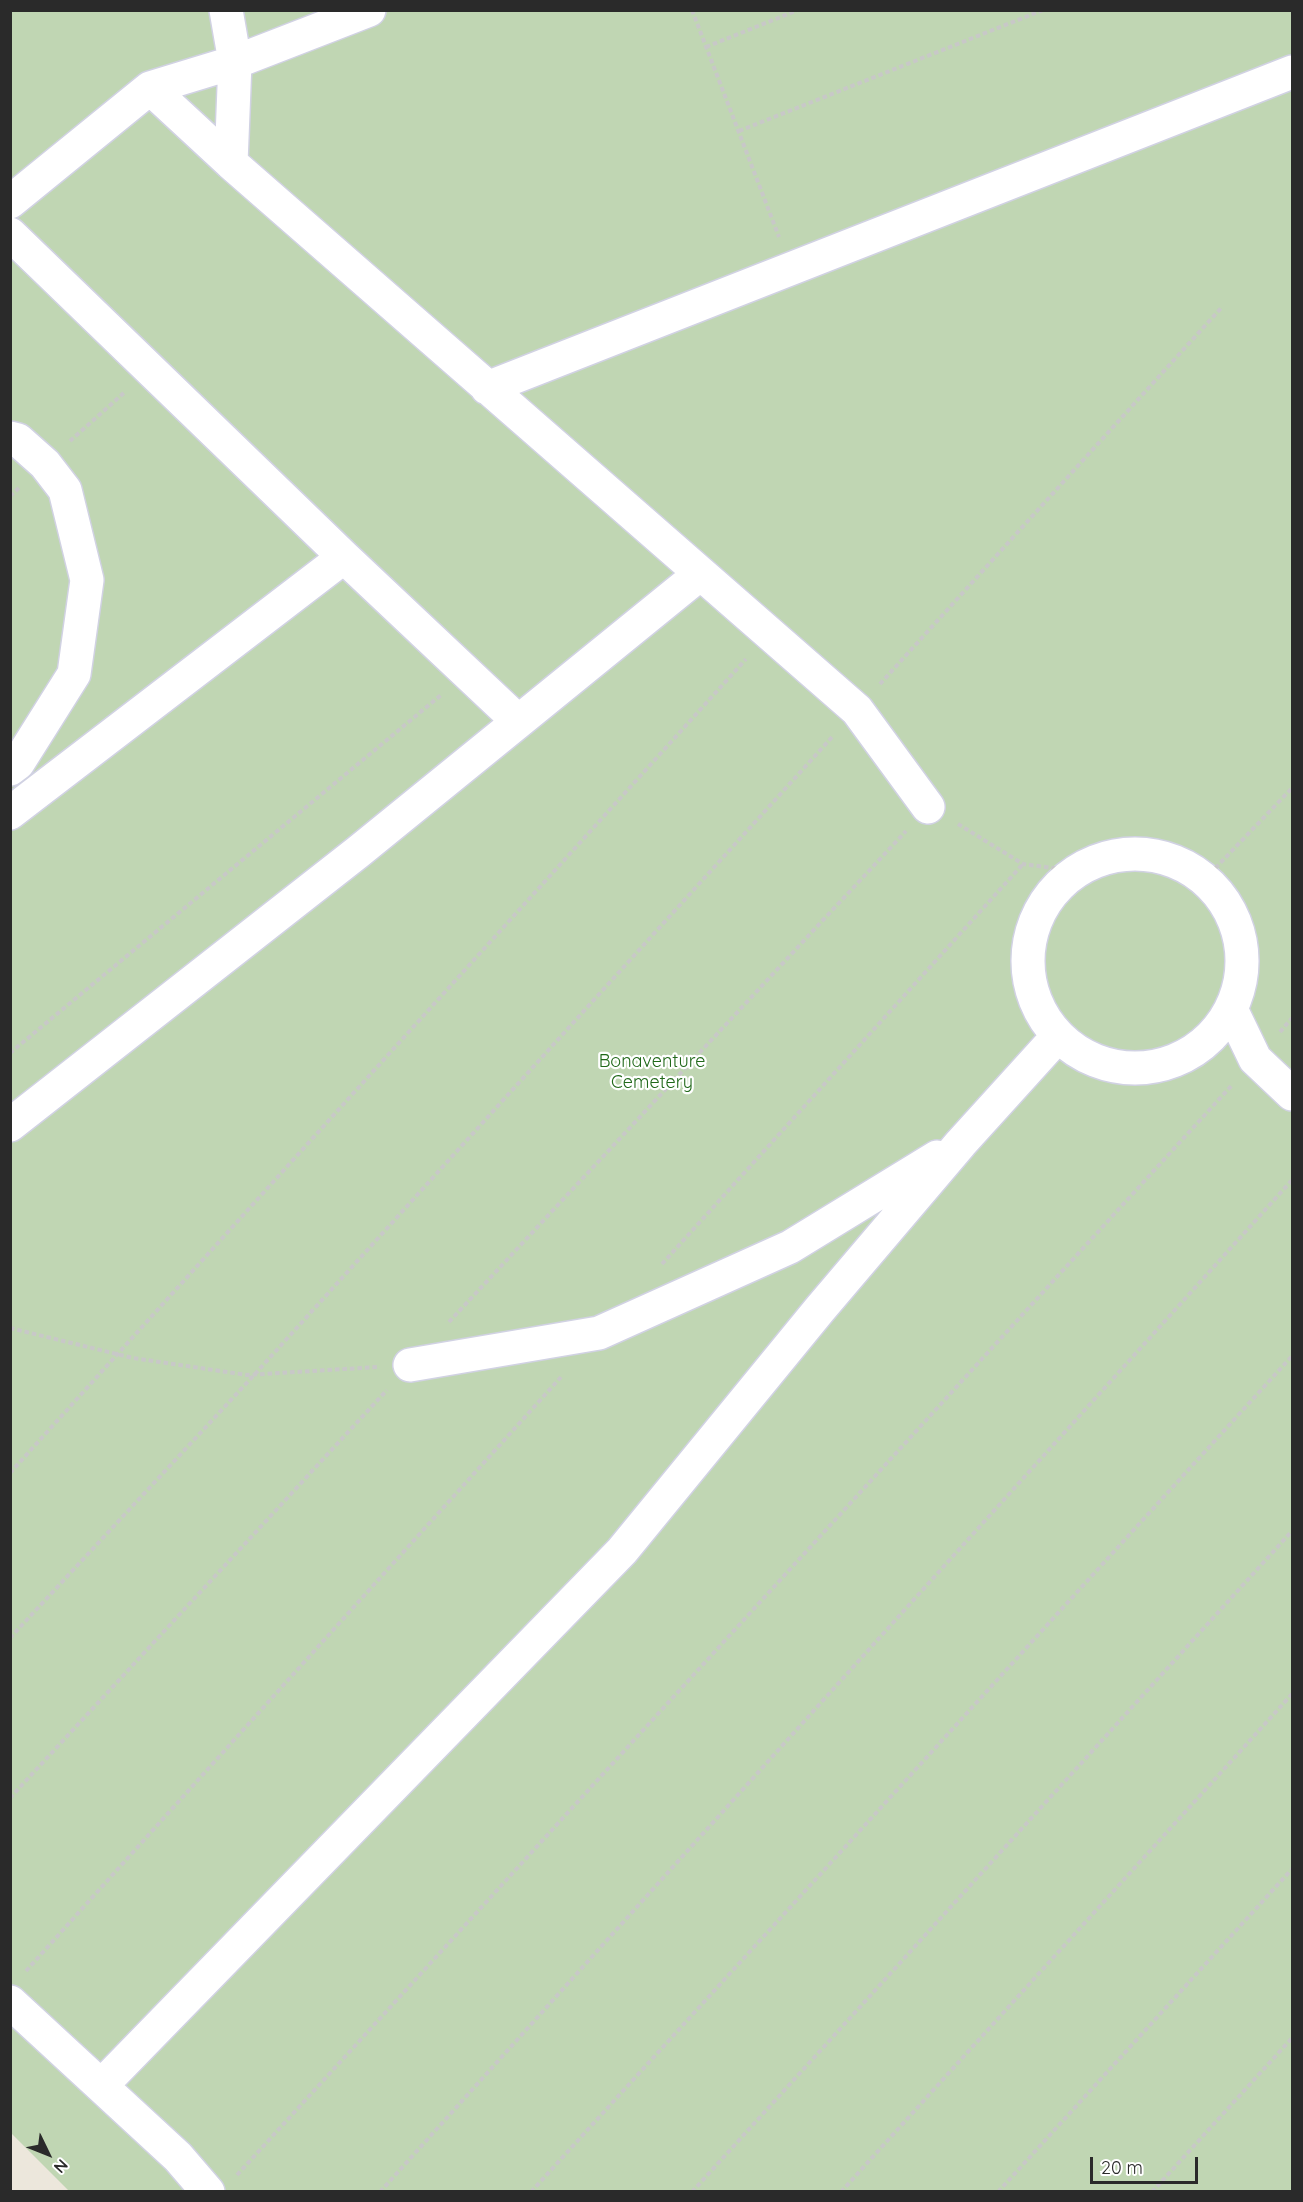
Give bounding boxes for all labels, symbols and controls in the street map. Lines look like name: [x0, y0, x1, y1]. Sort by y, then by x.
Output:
park label: Bonaventure Cemetery: [599, 1051, 705, 1094]
north arrow: [18, 2124, 78, 2184]
scale bar: [1093, 2145, 1201, 2183]
text: N: [50, 2155, 72, 2177]
text: 20 m: [1101, 2156, 1143, 2179]

